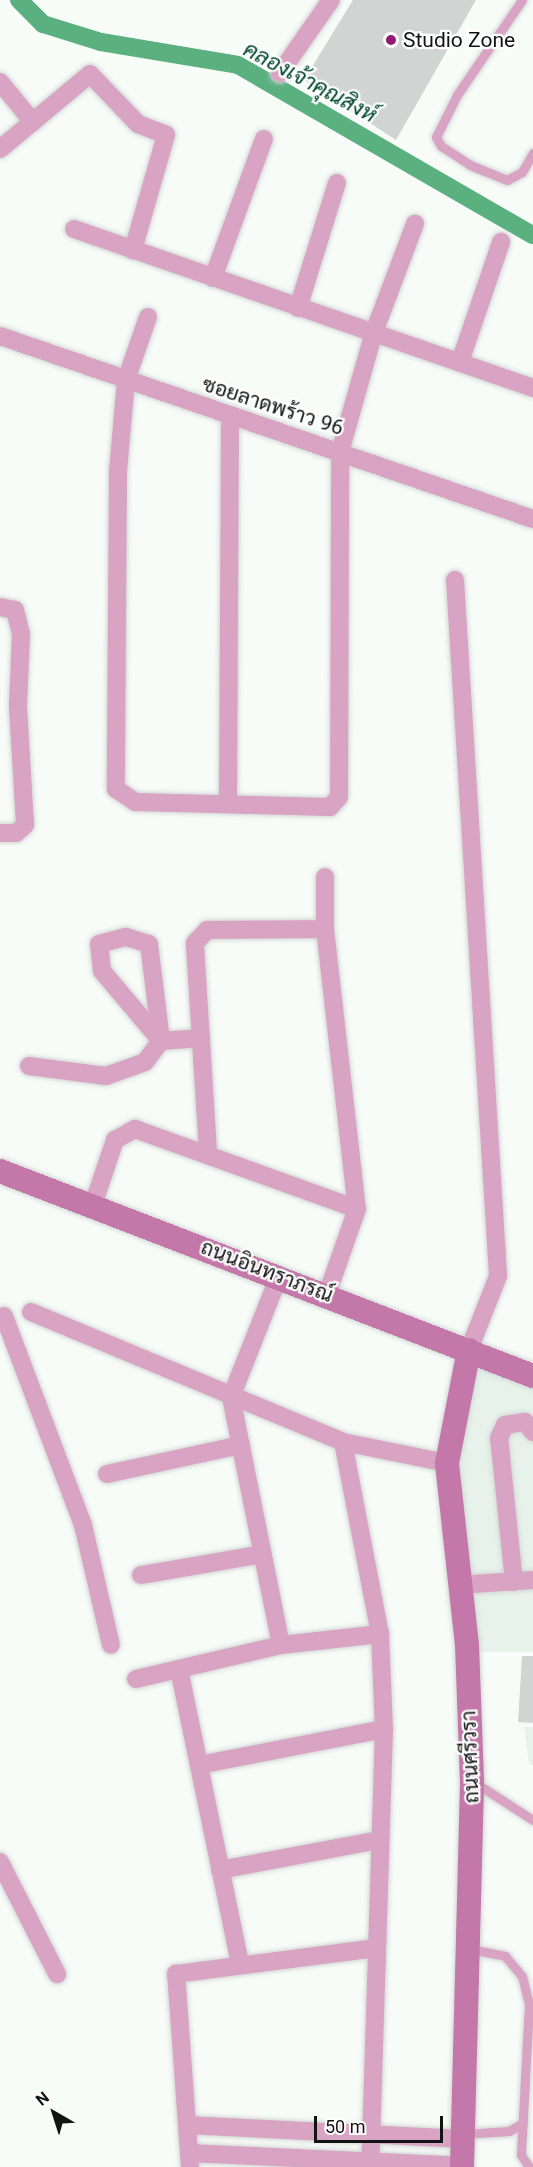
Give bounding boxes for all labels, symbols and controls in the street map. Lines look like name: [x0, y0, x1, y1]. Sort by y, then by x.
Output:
place label: Studio Zone: [403, 27, 515, 53]
marker: Studio Zone: [384, 33, 398, 47]
water label: คลองเจ้าคุณสิงห์: [239, 36, 381, 128]
street label: ซอยลาดพร้าว 96: [199, 371, 347, 441]
street label: ถนนอินทราภรณ์: [197, 1234, 337, 1308]
street label: ถนนศรีวรา: [456, 1710, 484, 1804]
north arrow: [24, 2083, 84, 2143]
text: N: [32, 2088, 53, 2110]
scale bar: [317, 2104, 446, 2142]
text: 50 m: [325, 2116, 365, 2137]

